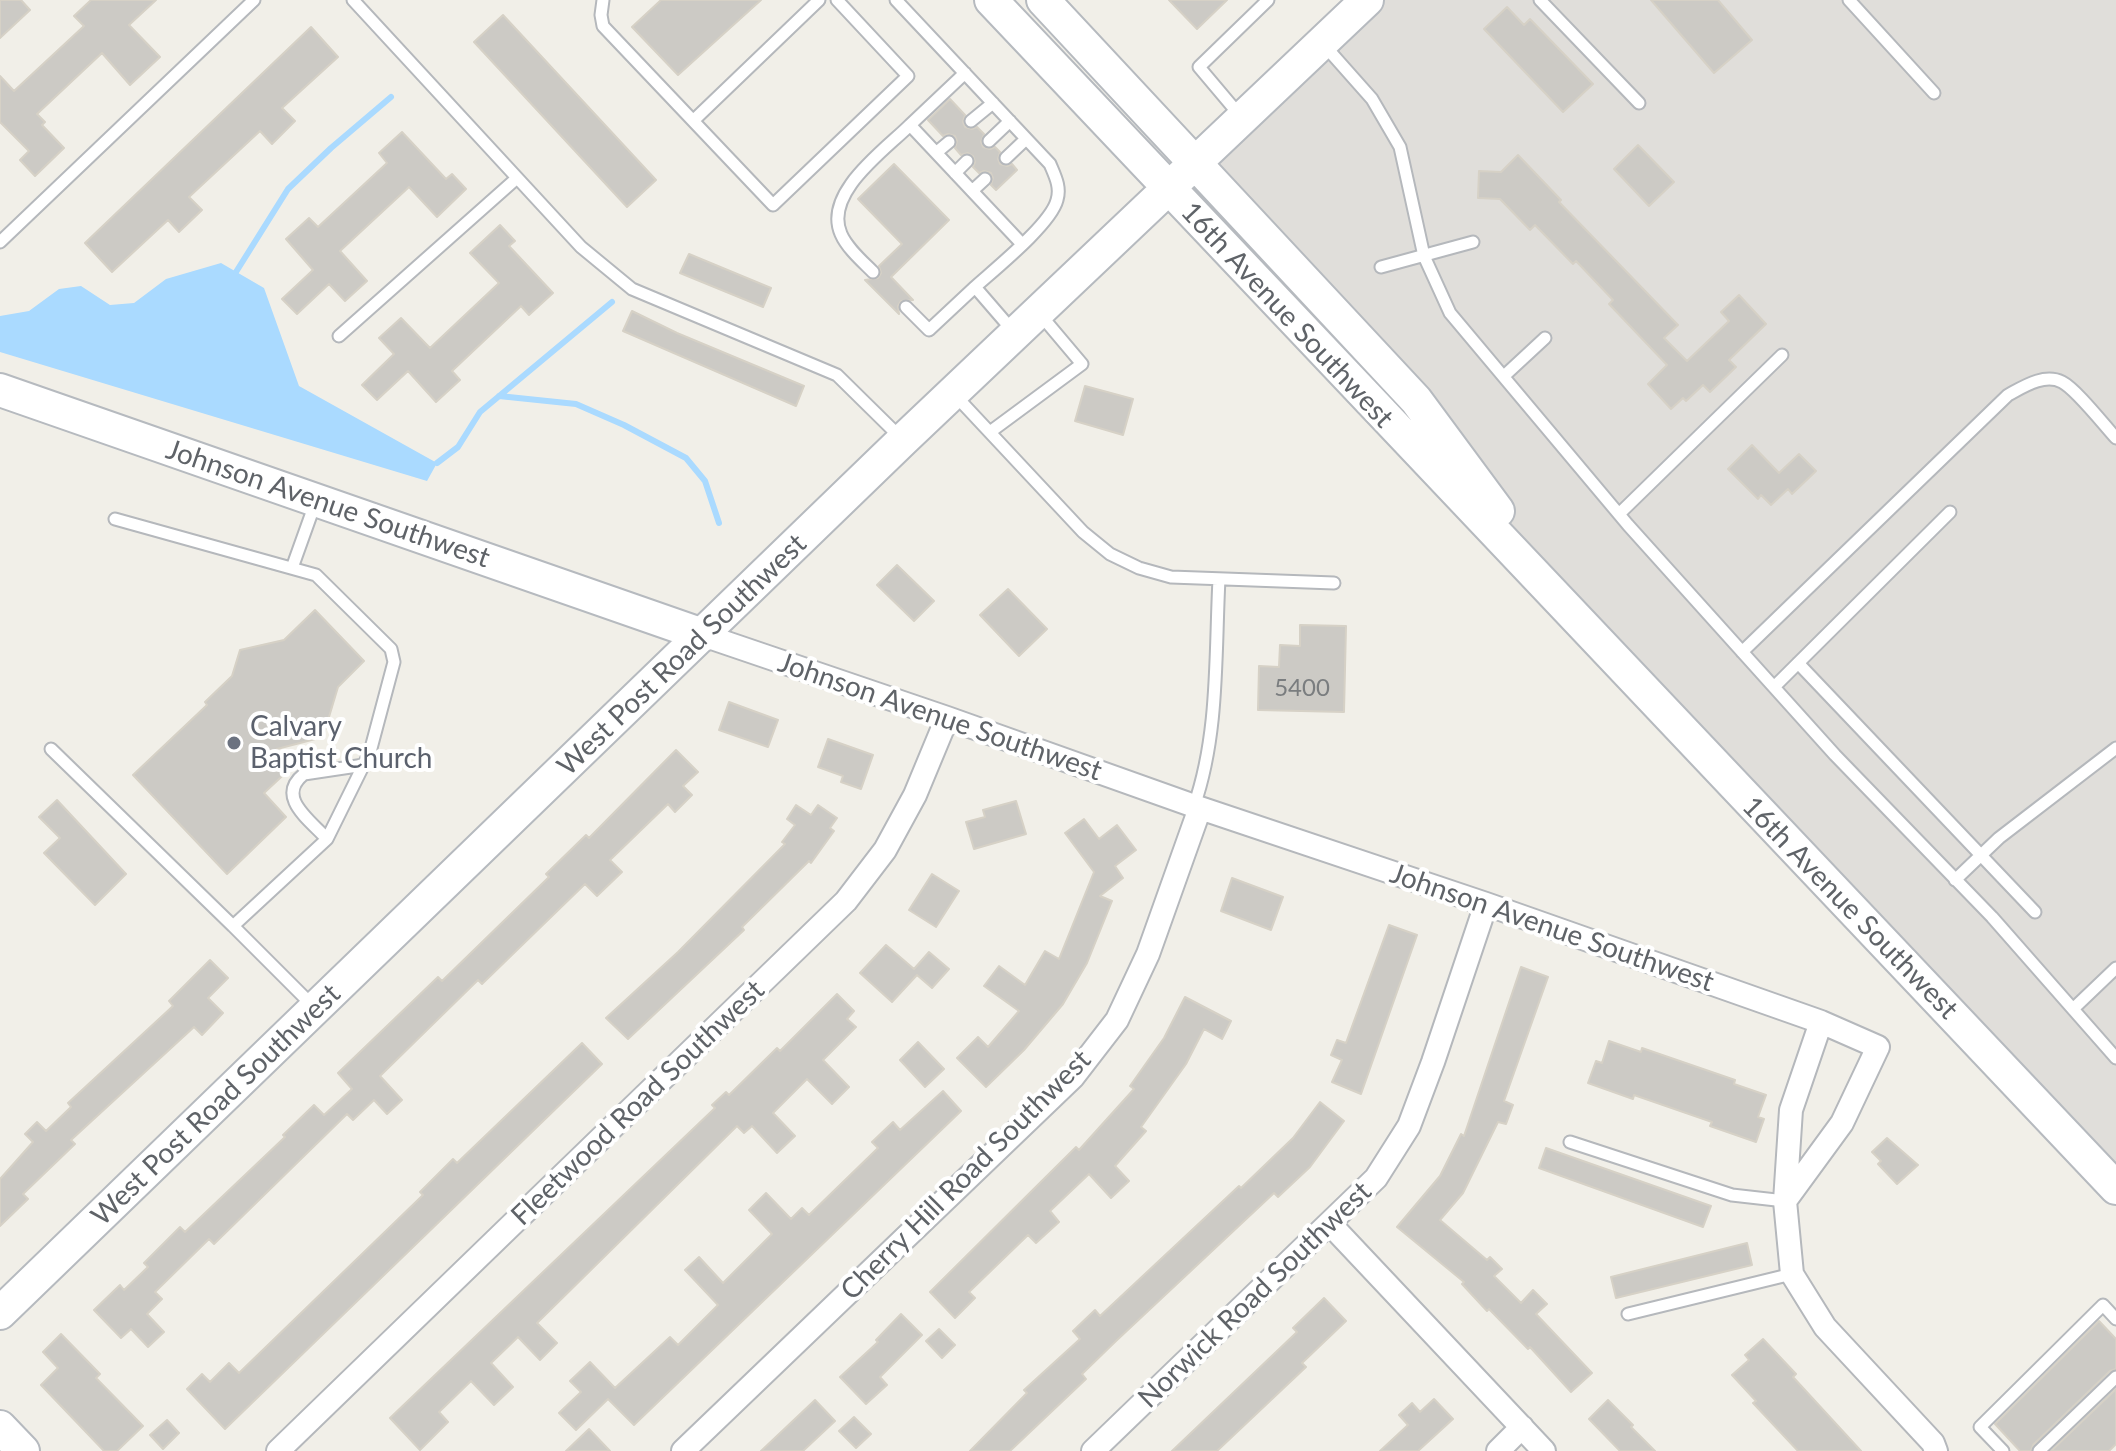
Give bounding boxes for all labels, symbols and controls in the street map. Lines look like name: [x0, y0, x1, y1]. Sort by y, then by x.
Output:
street label: 16th Avenue Southwest: [1174, 195, 1400, 435]
street label: Johnson Avenue Southwest: [162, 433, 494, 575]
street label: West Post Road Southwest: [551, 527, 813, 783]
street label: Johnson Avenue Southwest: [774, 646, 1106, 788]
house number: 5400: [1274, 674, 1330, 702]
place label: Calvary Baptist Church: [250, 710, 432, 776]
marker: Calvary Baptist Church: [225, 734, 243, 752]
street label: 16th Avenue Southwest: [1735, 790, 1965, 1026]
street label: Johnson Avenue Southwest: [1386, 857, 1718, 999]
street label: Fleetwood Road Southwest: [505, 973, 771, 1233]
street label: West Post Road Southwest: [85, 977, 347, 1233]
street label: Cherry Hill Road Southwest: [834, 1043, 1098, 1307]
street label: Norwick Road Southwest: [1132, 1175, 1378, 1415]

